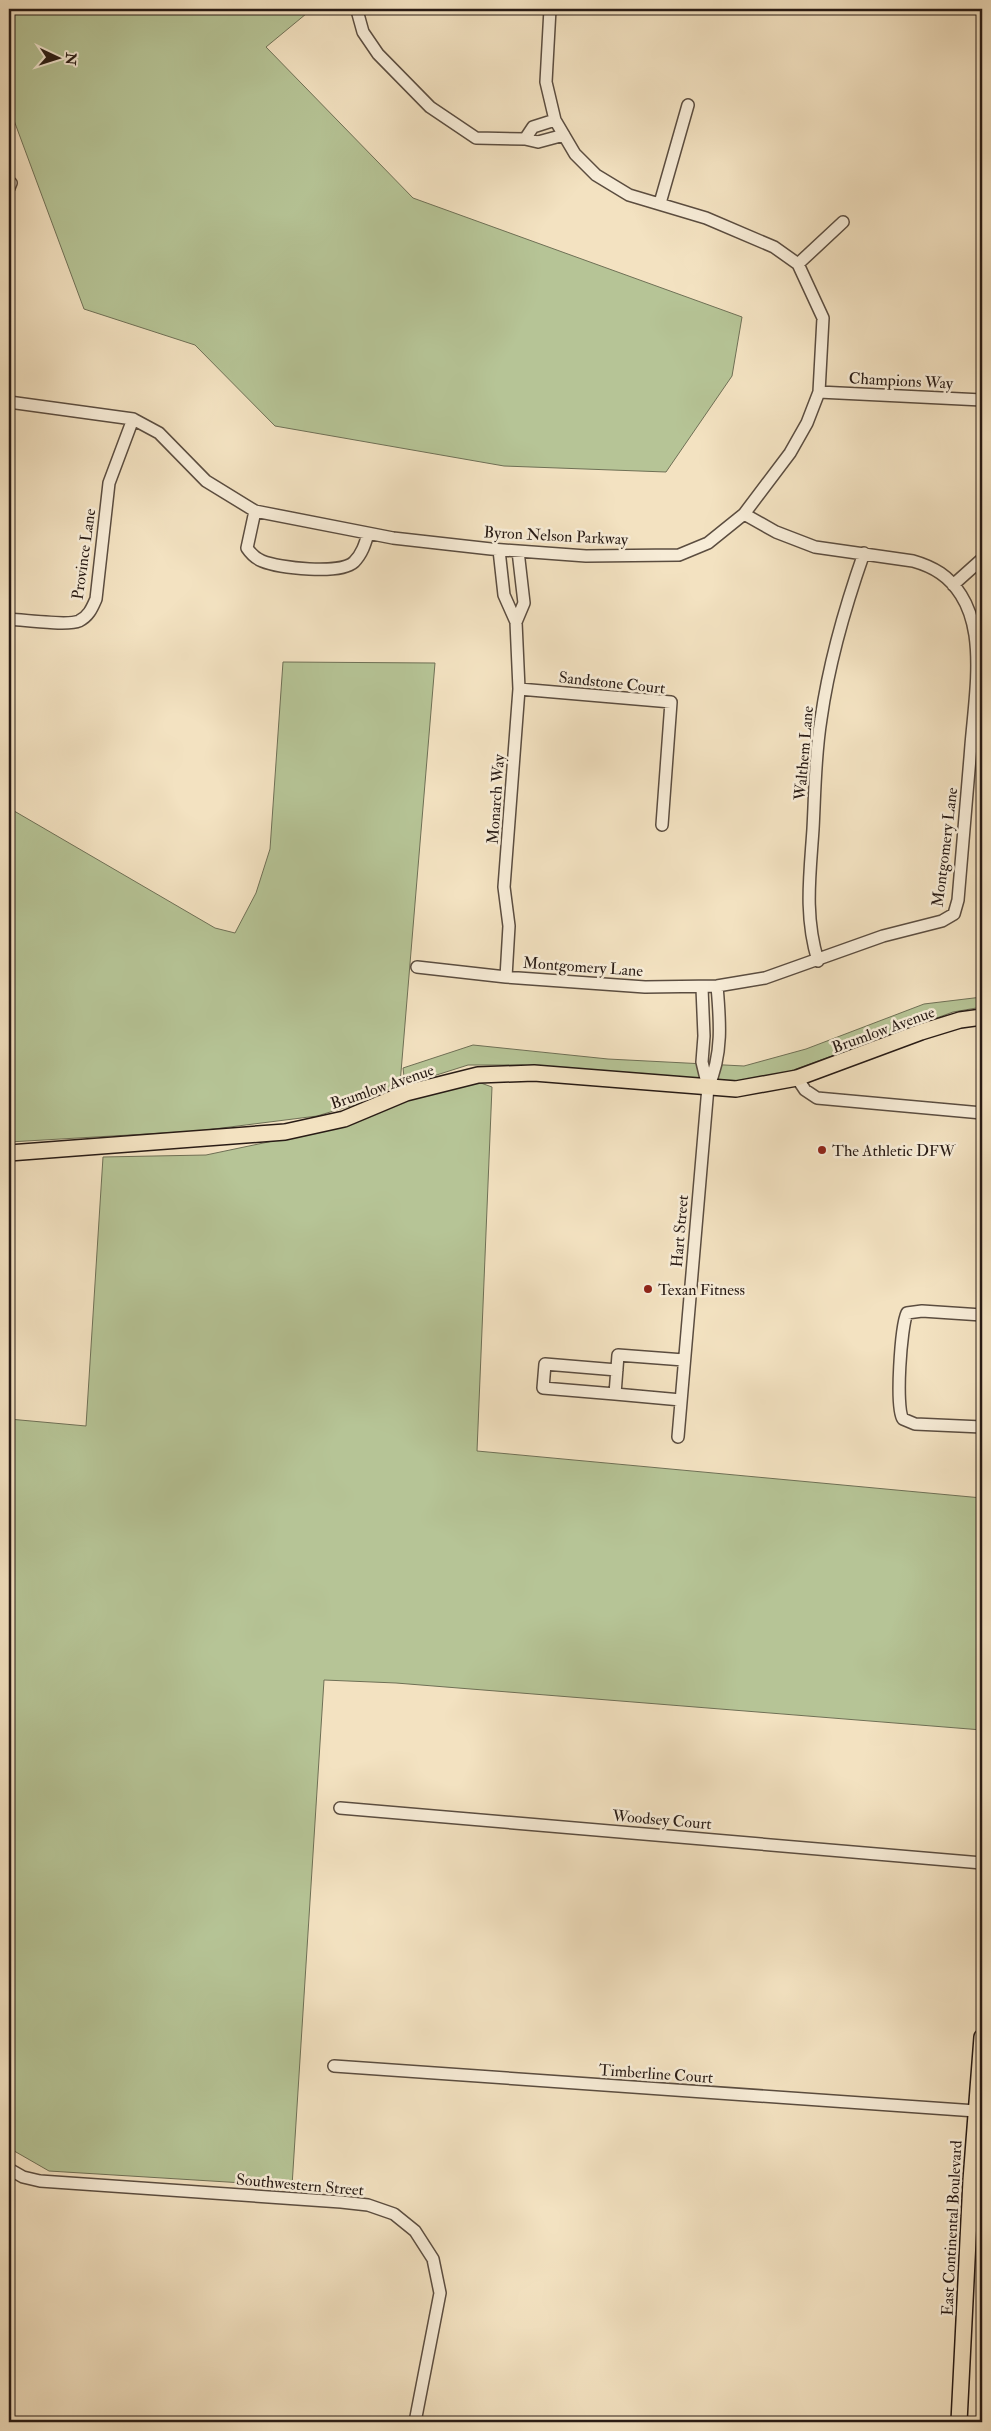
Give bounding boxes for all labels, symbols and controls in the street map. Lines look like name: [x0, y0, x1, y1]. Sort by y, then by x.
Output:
north arrow: [32, 32, 82, 82]
text: N: [62, 51, 79, 66]
street label: Champions Way: [848, 368, 955, 395]
street label: Province Lane: [68, 507, 100, 601]
street label: Byron Nelson Parkway: [483, 522, 630, 550]
street label: Sandstone Court: [558, 667, 666, 699]
street label: Walthem Lane: [790, 705, 818, 802]
street label: Monarch Way: [483, 752, 509, 845]
street label: Montgomery Lane: [928, 786, 962, 908]
street label: Montgomery Lane: [522, 953, 644, 981]
street label: Brumlow Avenue: [829, 1002, 938, 1058]
street label: Brumlow Avenue: [328, 1060, 437, 1114]
place label: The Athletic DFW: [832, 1141, 956, 1161]
marker: The Athletic DFW: [816, 1144, 828, 1156]
street label: Hart Street: [667, 1194, 693, 1268]
place label: Texan Fitness: [658, 1280, 745, 1300]
marker: Texan Fitness: [642, 1283, 654, 1295]
street label: Woodsey Court: [610, 1806, 712, 1834]
street label: Timberline Court: [598, 2060, 714, 2088]
street label: East Continental Boulevard: [937, 2140, 967, 2316]
street label: Southwestern Street: [235, 2169, 365, 2201]

